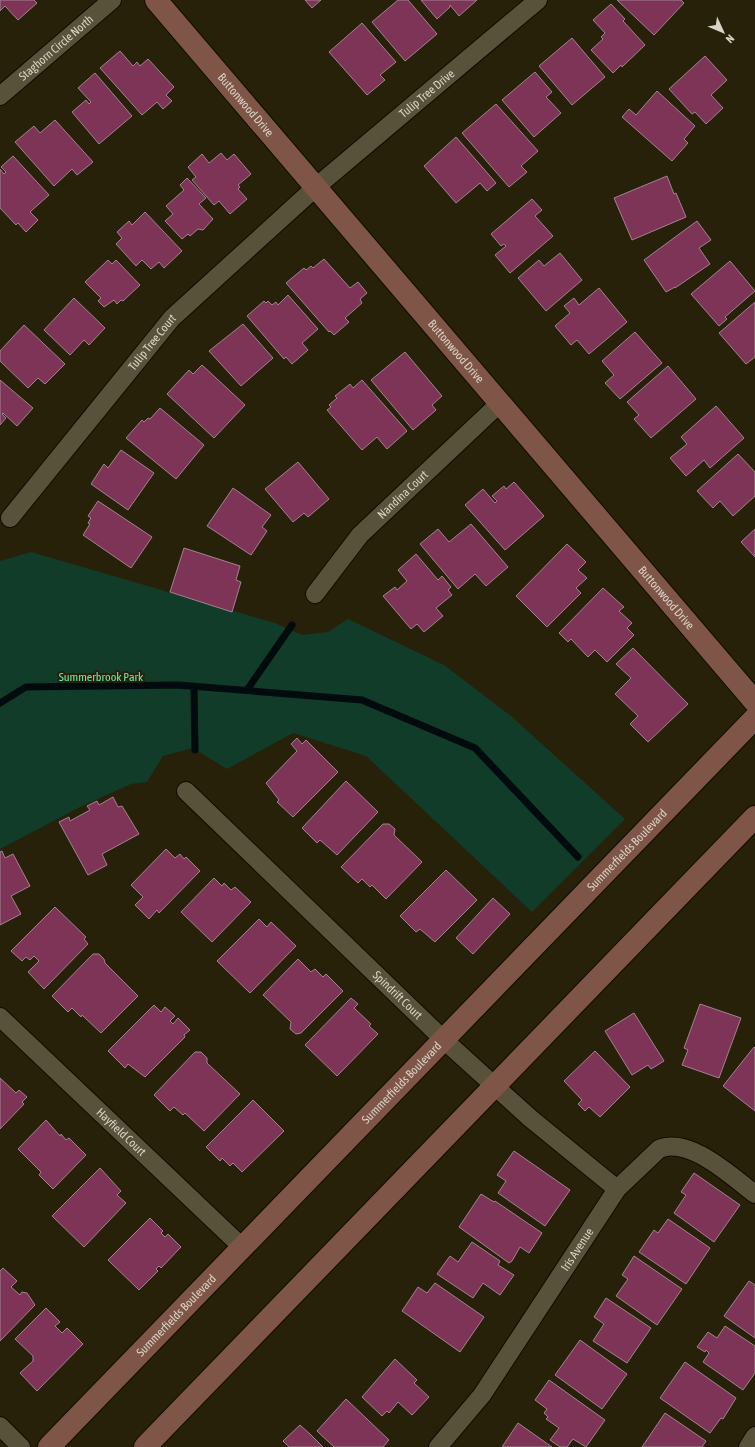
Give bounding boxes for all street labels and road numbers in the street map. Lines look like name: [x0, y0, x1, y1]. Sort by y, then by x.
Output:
street label: Staghorn Circle North: [16, 12, 96, 84]
street label: Tulip Tree Drive: [396, 66, 457, 121]
street label: Buttonwood Drive: [215, 70, 276, 139]
street label: Tulip Tree Court: [125, 311, 179, 373]
street label: Buttonwood Drive: [425, 317, 487, 386]
street label: Nandina Court: [375, 467, 431, 522]
street label: Buttonwood Drive: [635, 563, 697, 632]
street label: Summerfields Boulevard: [584, 806, 670, 894]
street label: Spindrift Court: [370, 968, 426, 1023]
street label: Summerfields Boulevard: [359, 1039, 444, 1127]
street label: Hayfield Court: [93, 1105, 149, 1159]
street label: Iris Avenue: [558, 1225, 596, 1274]
street label: Summerfields Boulevard: [134, 1272, 219, 1359]

